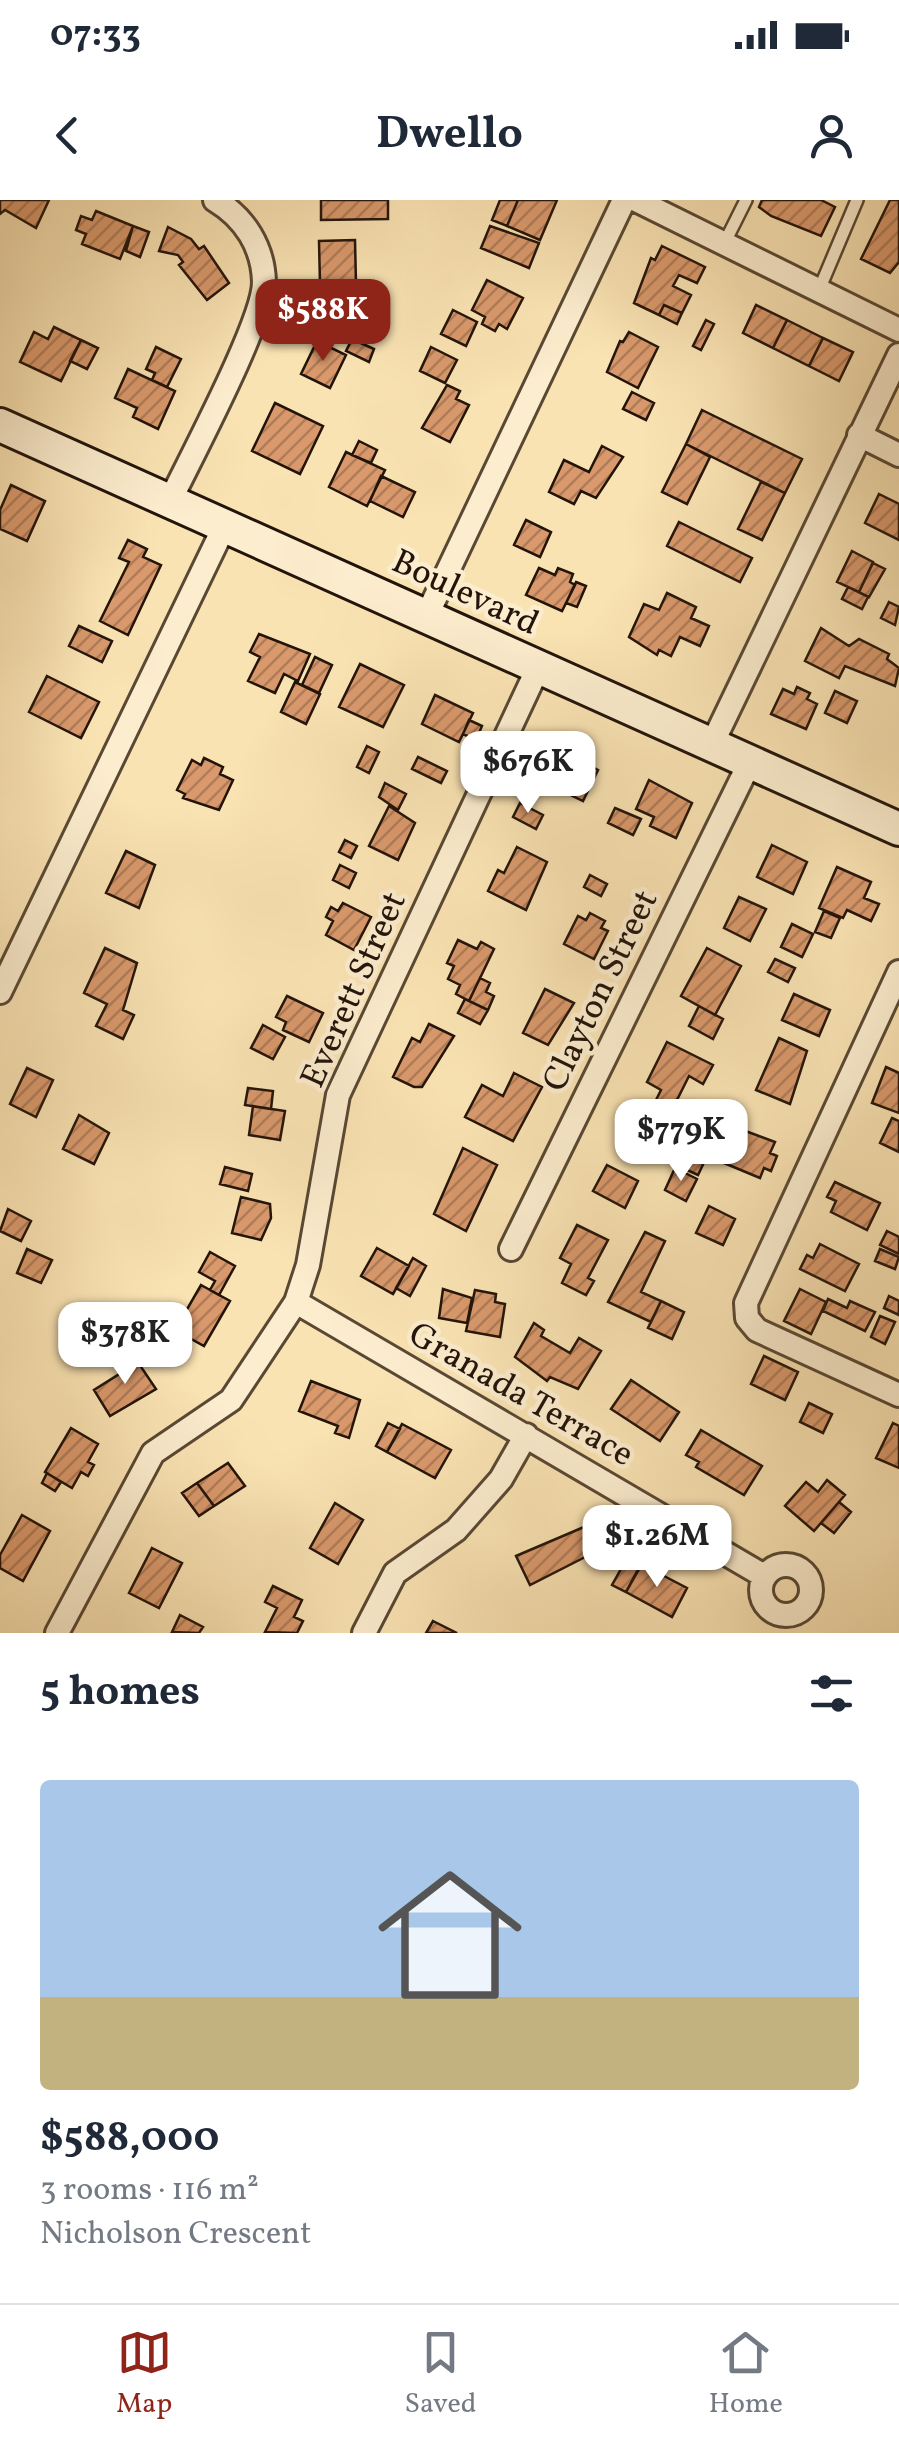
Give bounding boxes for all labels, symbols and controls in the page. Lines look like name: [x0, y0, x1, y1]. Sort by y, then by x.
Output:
text: 07:33: [50, 9, 141, 62]
text: Dwello: [376, 104, 523, 167]
icon: back: [40, 108, 95, 163]
icon: person: [804, 108, 859, 163]
pin: $588K: [253, 279, 393, 364]
text: $588K: [277, 289, 369, 333]
street label: Boulevard: [383, 539, 546, 649]
pin: $676K: [458, 731, 598, 816]
text: $676K: [482, 741, 574, 785]
street label: Clayton Street: [532, 882, 671, 1100]
street label: Everett Street: [290, 885, 419, 1096]
pin: $779K: [611, 1099, 751, 1184]
text: $779K: [637, 1109, 725, 1153]
pin: $378K: [55, 1302, 195, 1387]
text: $378K: [80, 1312, 170, 1356]
street label: Granada Terrace: [399, 1312, 642, 1480]
pin: $1.26M: [576, 1505, 738, 1590]
text: $1.26M: [605, 1515, 709, 1559]
text: 5 homes: [40, 1664, 200, 1723]
icon: filters: [804, 1666, 859, 1721]
icon: home: [360, 1845, 540, 2025]
text: $588,000: [40, 2110, 219, 2169]
text: 3 rooms · 116 m²: [40, 2169, 259, 2213]
text: Nicholson Crescent: [40, 2213, 311, 2257]
tab: Map: [116, 2325, 172, 2424]
tab: Saved: [404, 2325, 477, 2424]
tab: Home: [709, 2325, 783, 2424]

